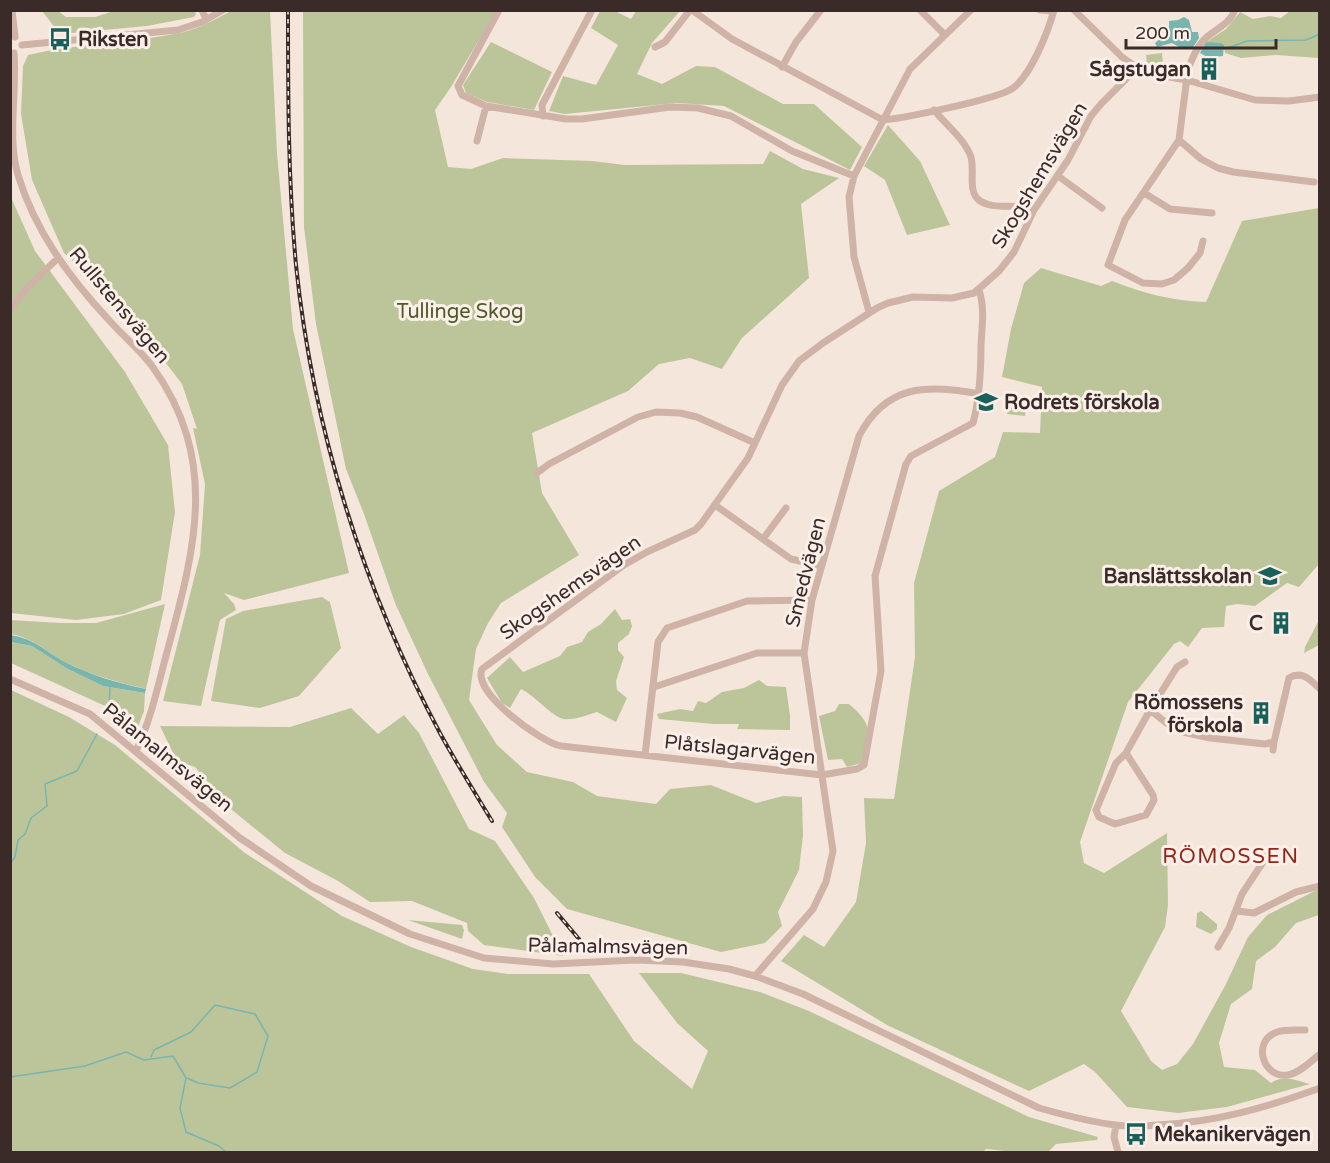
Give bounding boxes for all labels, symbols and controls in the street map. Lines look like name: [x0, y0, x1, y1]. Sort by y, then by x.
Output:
scale bar: [1126, 12, 1276, 50]
text: 200 m: [1135, 22, 1190, 44]
bus stop icon: Riksten: [47, 26, 73, 52]
place label: Riksten: [78, 28, 149, 52]
building icon: Sågstugan: [1196, 56, 1222, 82]
place label: Sågstugan: [1089, 58, 1191, 82]
street label: Skogshemsvägen: [987, 98, 1093, 253]
street label: Rullstensvägen: [64, 243, 175, 369]
park label: Tullinge Skog: [396, 300, 524, 324]
school or university icon: Rodrets förskola: [973, 389, 999, 415]
place label: Rodrets förskola: [1004, 391, 1160, 415]
street label: Smedvägen: [781, 515, 831, 630]
street label: Skogshemsvägen: [496, 530, 646, 645]
school or university icon: Banslättsskolan: [1257, 563, 1283, 589]
place label: Banslättsskolan: [1103, 565, 1252, 589]
building icon: C: [1268, 610, 1294, 636]
place label: C: [1249, 612, 1263, 636]
place label: Römossens förskola: [1134, 691, 1243, 738]
street label: Pålamalmsvägen: [97, 698, 237, 818]
building icon: Römossens förskola: [1248, 700, 1274, 726]
street label: Plåtslagarvägen: [663, 730, 817, 770]
district label: RÖMOSSEN: [1162, 844, 1300, 869]
street label: Pålamalmsvägen: [527, 934, 689, 960]
bus stop icon: Mekanikervägen: [1123, 1121, 1149, 1147]
place label: Mekanikervägen: [1154, 1123, 1311, 1147]

